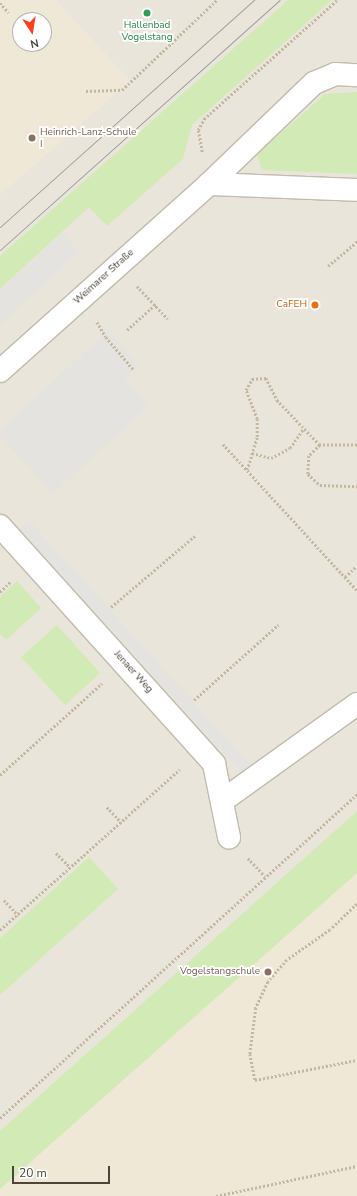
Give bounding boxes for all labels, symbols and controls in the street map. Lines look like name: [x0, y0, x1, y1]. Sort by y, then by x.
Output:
marker: Hallenbad Vogelstang: [142, 8, 152, 18]
north arrow: [12, 12, 52, 52]
place label: Hallenbad Vogelstang: [121, 19, 173, 42]
text: N: [29, 35, 40, 51]
place label: Heinrich-Lanz-Schule I: [40, 126, 136, 150]
marker: Heinrich-Lanz-Schule I: [27, 133, 37, 143]
street label: Weimarer Straße: [71, 247, 137, 307]
place label: CaFEH: [276, 299, 307, 311]
marker: CaFEH: [310, 300, 320, 310]
street label: Jenaer Weg: [111, 648, 155, 696]
place label: Vogelstangschule: [180, 966, 260, 978]
marker: Vogelstangschule: [263, 967, 273, 977]
scale bar: [14, 1158, 112, 1184]
text: 20 m: [19, 1165, 47, 1181]

